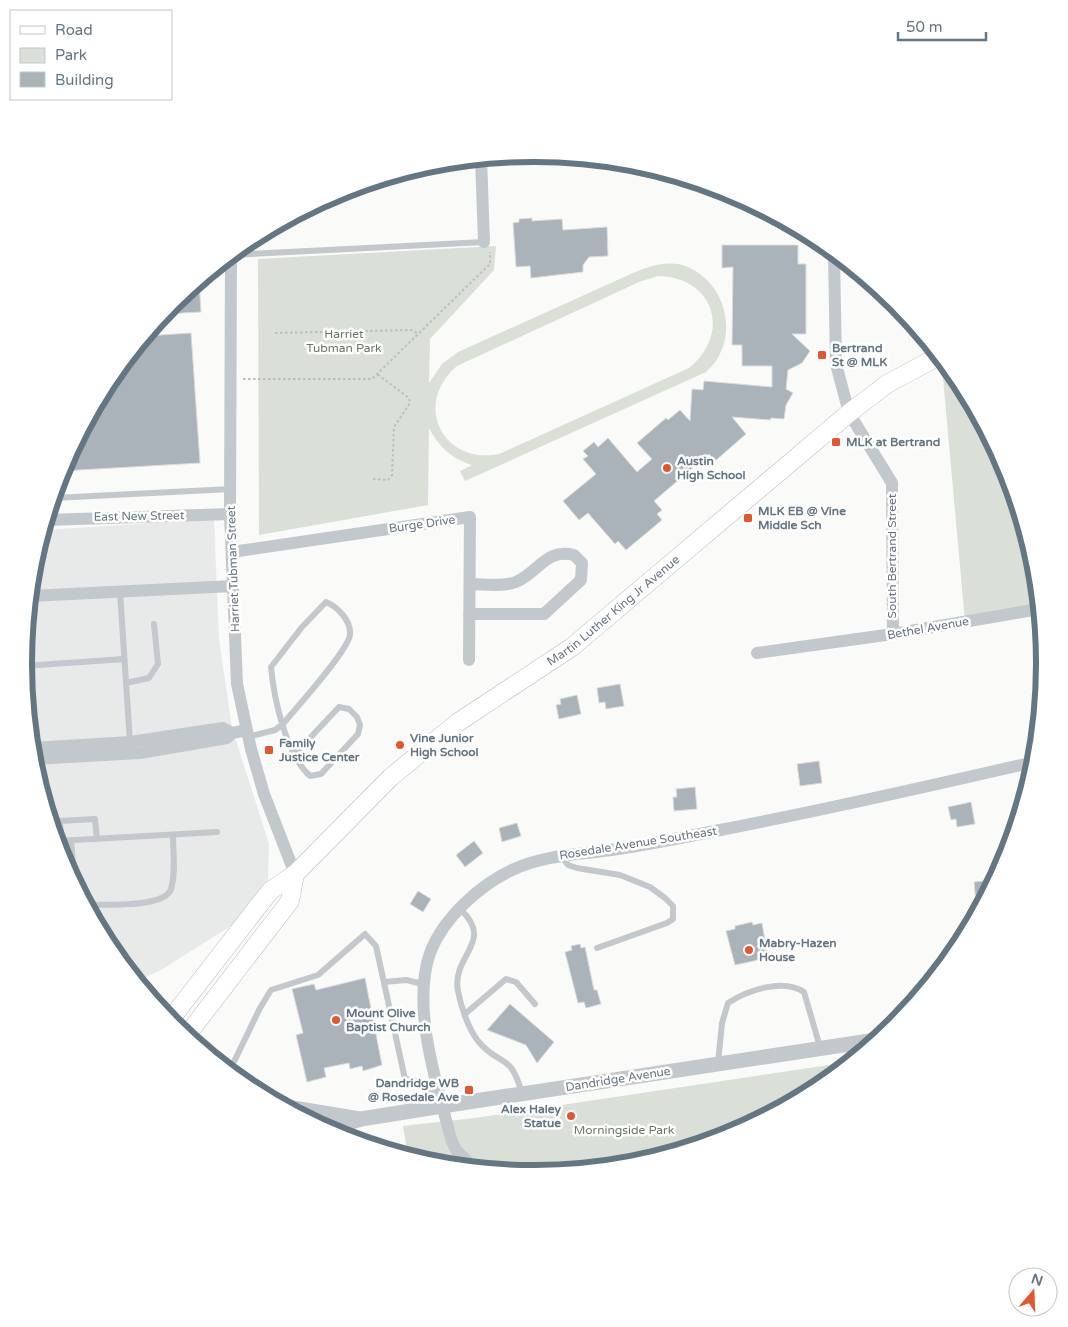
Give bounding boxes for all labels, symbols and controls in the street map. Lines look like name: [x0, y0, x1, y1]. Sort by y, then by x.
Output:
legend: [10, 10, 172, 100]
scale bar: [898, 10, 986, 42]
text: 50 m: [906, 18, 943, 36]
text: Road: [55, 21, 93, 39]
text: Park: [55, 46, 87, 64]
text: Building: [55, 71, 114, 89]
park label: Harriet Tubman Park: [306, 327, 382, 355]
place label: Bertrand St @ MLK: [832, 341, 887, 369]
marker: Bertrand St @ MLK: [816, 349, 828, 361]
place label: MLK at Bertrand: [846, 435, 940, 449]
marker: MLK at Bertrand: [830, 436, 842, 448]
place label: Austin High School: [677, 454, 746, 483]
marker: Austin High School: [661, 462, 673, 474]
street label: South Bertrand Street: [885, 493, 899, 618]
place label: MLK EB @ Vine Middle Sch: [758, 504, 846, 532]
street label: Harriet Tubman Street: [224, 505, 242, 632]
street label: East New Street: [93, 508, 185, 524]
street label: Burge Drive: [388, 512, 456, 536]
marker: MLK EB @ Vine Middle Sch: [742, 512, 754, 524]
street label: Martin Luther King Jr Avenue: [544, 552, 682, 669]
street label: Bethel Avenue: [886, 614, 970, 642]
place label: Vine Junior High School: [410, 731, 479, 760]
place label: Family Justice Center: [278, 736, 360, 764]
marker: Vine Junior High School: [394, 739, 406, 751]
marker: Family Justice Center: [263, 744, 275, 756]
street label: Rosedale Avenue Southeast: [558, 824, 718, 862]
place label: Mabry-Hazen House: [759, 936, 837, 964]
marker: Mabry-Hazen House: [743, 944, 755, 956]
place label: Mount Olive Baptist Church: [346, 1006, 431, 1035]
marker: Mount Olive Baptist Church: [330, 1014, 342, 1026]
street label: Dandridge Avenue: [565, 1064, 672, 1094]
place label: Dandridge WB @ Rosedale Ave: [368, 1076, 459, 1104]
marker: Dandridge WB @ Rosedale Ave: [463, 1084, 475, 1096]
place label: Alex Haley Statue: [501, 1102, 562, 1130]
marker: Alex Haley Statue: [565, 1110, 577, 1122]
park label: Morningside Park: [574, 1123, 675, 1137]
north arrow: [1008, 1267, 1058, 1317]
text: N: [1029, 1270, 1045, 1290]

